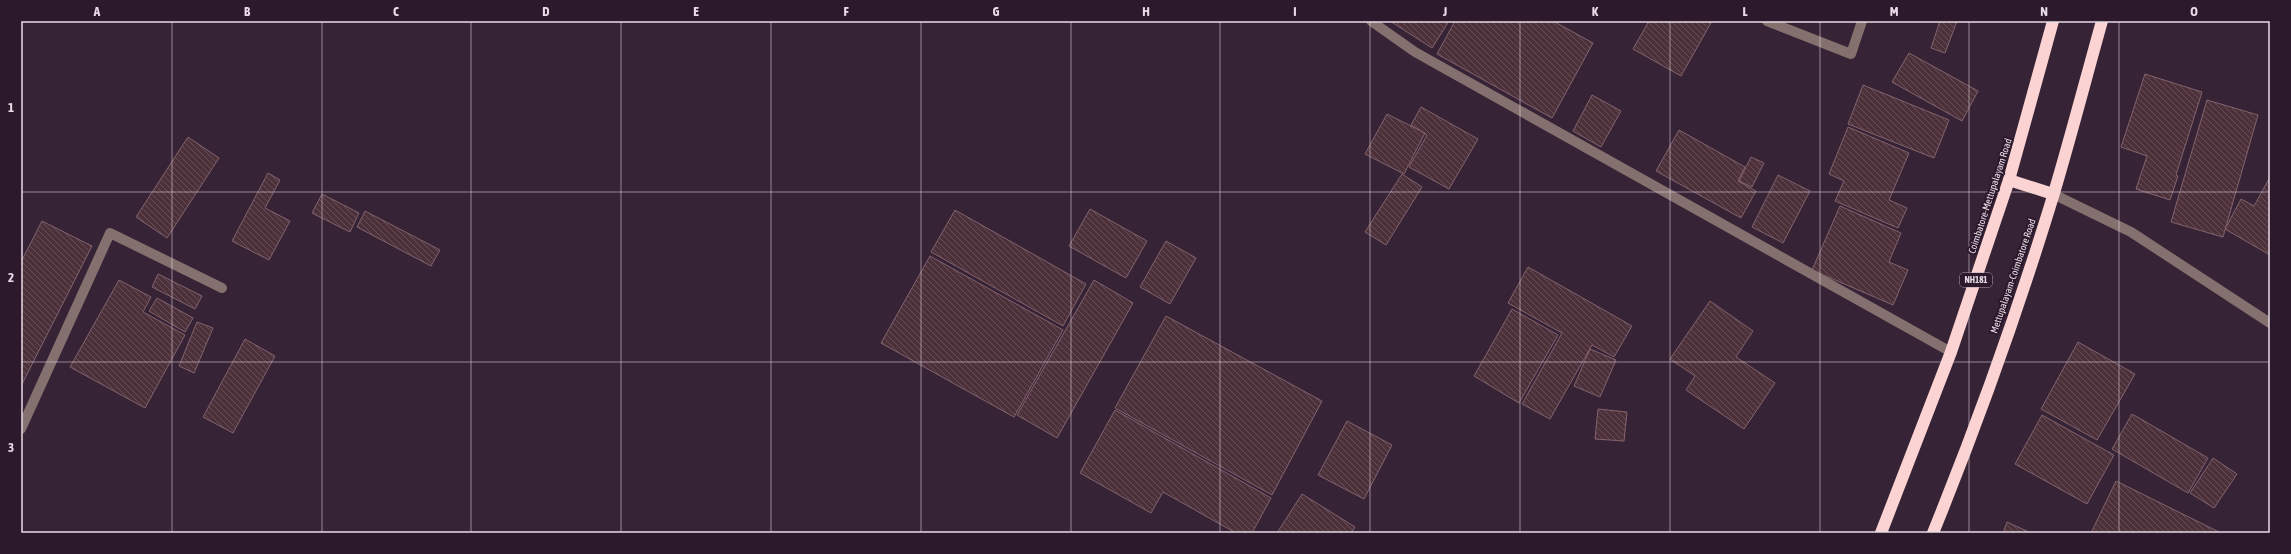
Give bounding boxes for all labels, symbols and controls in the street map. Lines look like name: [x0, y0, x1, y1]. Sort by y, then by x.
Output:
text: A: [93, 4, 101, 19]
text: B: [244, 4, 251, 19]
text: C: [393, 4, 399, 19]
text: D: [542, 4, 550, 19]
text: E: [693, 4, 699, 19]
text: F: [843, 4, 849, 19]
text: G: [993, 4, 1000, 19]
text: H: [1142, 4, 1150, 19]
text: I: [1293, 4, 1297, 19]
text: J: [1442, 4, 1447, 19]
text: K: [1592, 4, 1599, 19]
text: L: [1742, 4, 1748, 19]
text: M: [1890, 4, 1899, 19]
text: N: [2040, 4, 2048, 19]
text: O: [2190, 4, 2198, 19]
text: 1: [8, 100, 14, 115]
street label: Coimbatore-Mettupalayam Road: [1966, 137, 2014, 255]
street label: Mettupalayam-Coimbatore Road: [1988, 217, 2038, 335]
text: 2: [8, 270, 14, 285]
road number: NH181: [1960, 273, 1992, 287]
text: 3: [8, 440, 14, 455]

